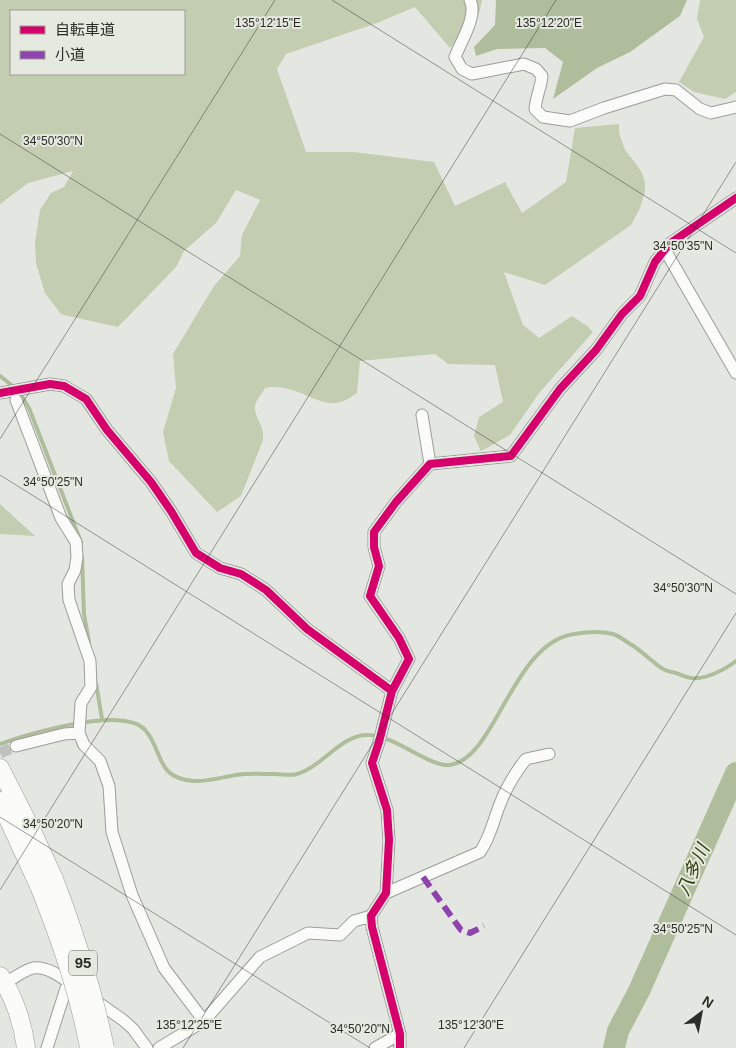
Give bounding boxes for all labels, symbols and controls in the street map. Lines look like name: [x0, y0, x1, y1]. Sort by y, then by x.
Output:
legend: [10, 10, 185, 75]
text: 135°12'15"E: [235, 16, 301, 30]
text: 135°12'20"E: [516, 16, 582, 30]
text: 自転車道: [55, 21, 115, 38]
text: 小道: [55, 46, 85, 63]
text: 34°50'30"N: [23, 134, 83, 148]
text: 34°50'35"N: [653, 239, 713, 253]
text: 34°50'25"N: [23, 475, 83, 489]
text: 34°50'30"N: [653, 581, 713, 595]
text: 34°50'20"N: [23, 817, 83, 831]
water label: 八多川: [673, 839, 714, 899]
text: 34°50'25"N: [653, 922, 713, 936]
road number: 95: [69, 950, 97, 976]
north arrow: [676, 988, 726, 1038]
text: N: [699, 993, 716, 1011]
text: 135°12'25"E: [156, 1018, 222, 1032]
text: 135°12'30"E: [438, 1018, 504, 1032]
text: 34°50'20"N: [330, 1022, 390, 1036]

